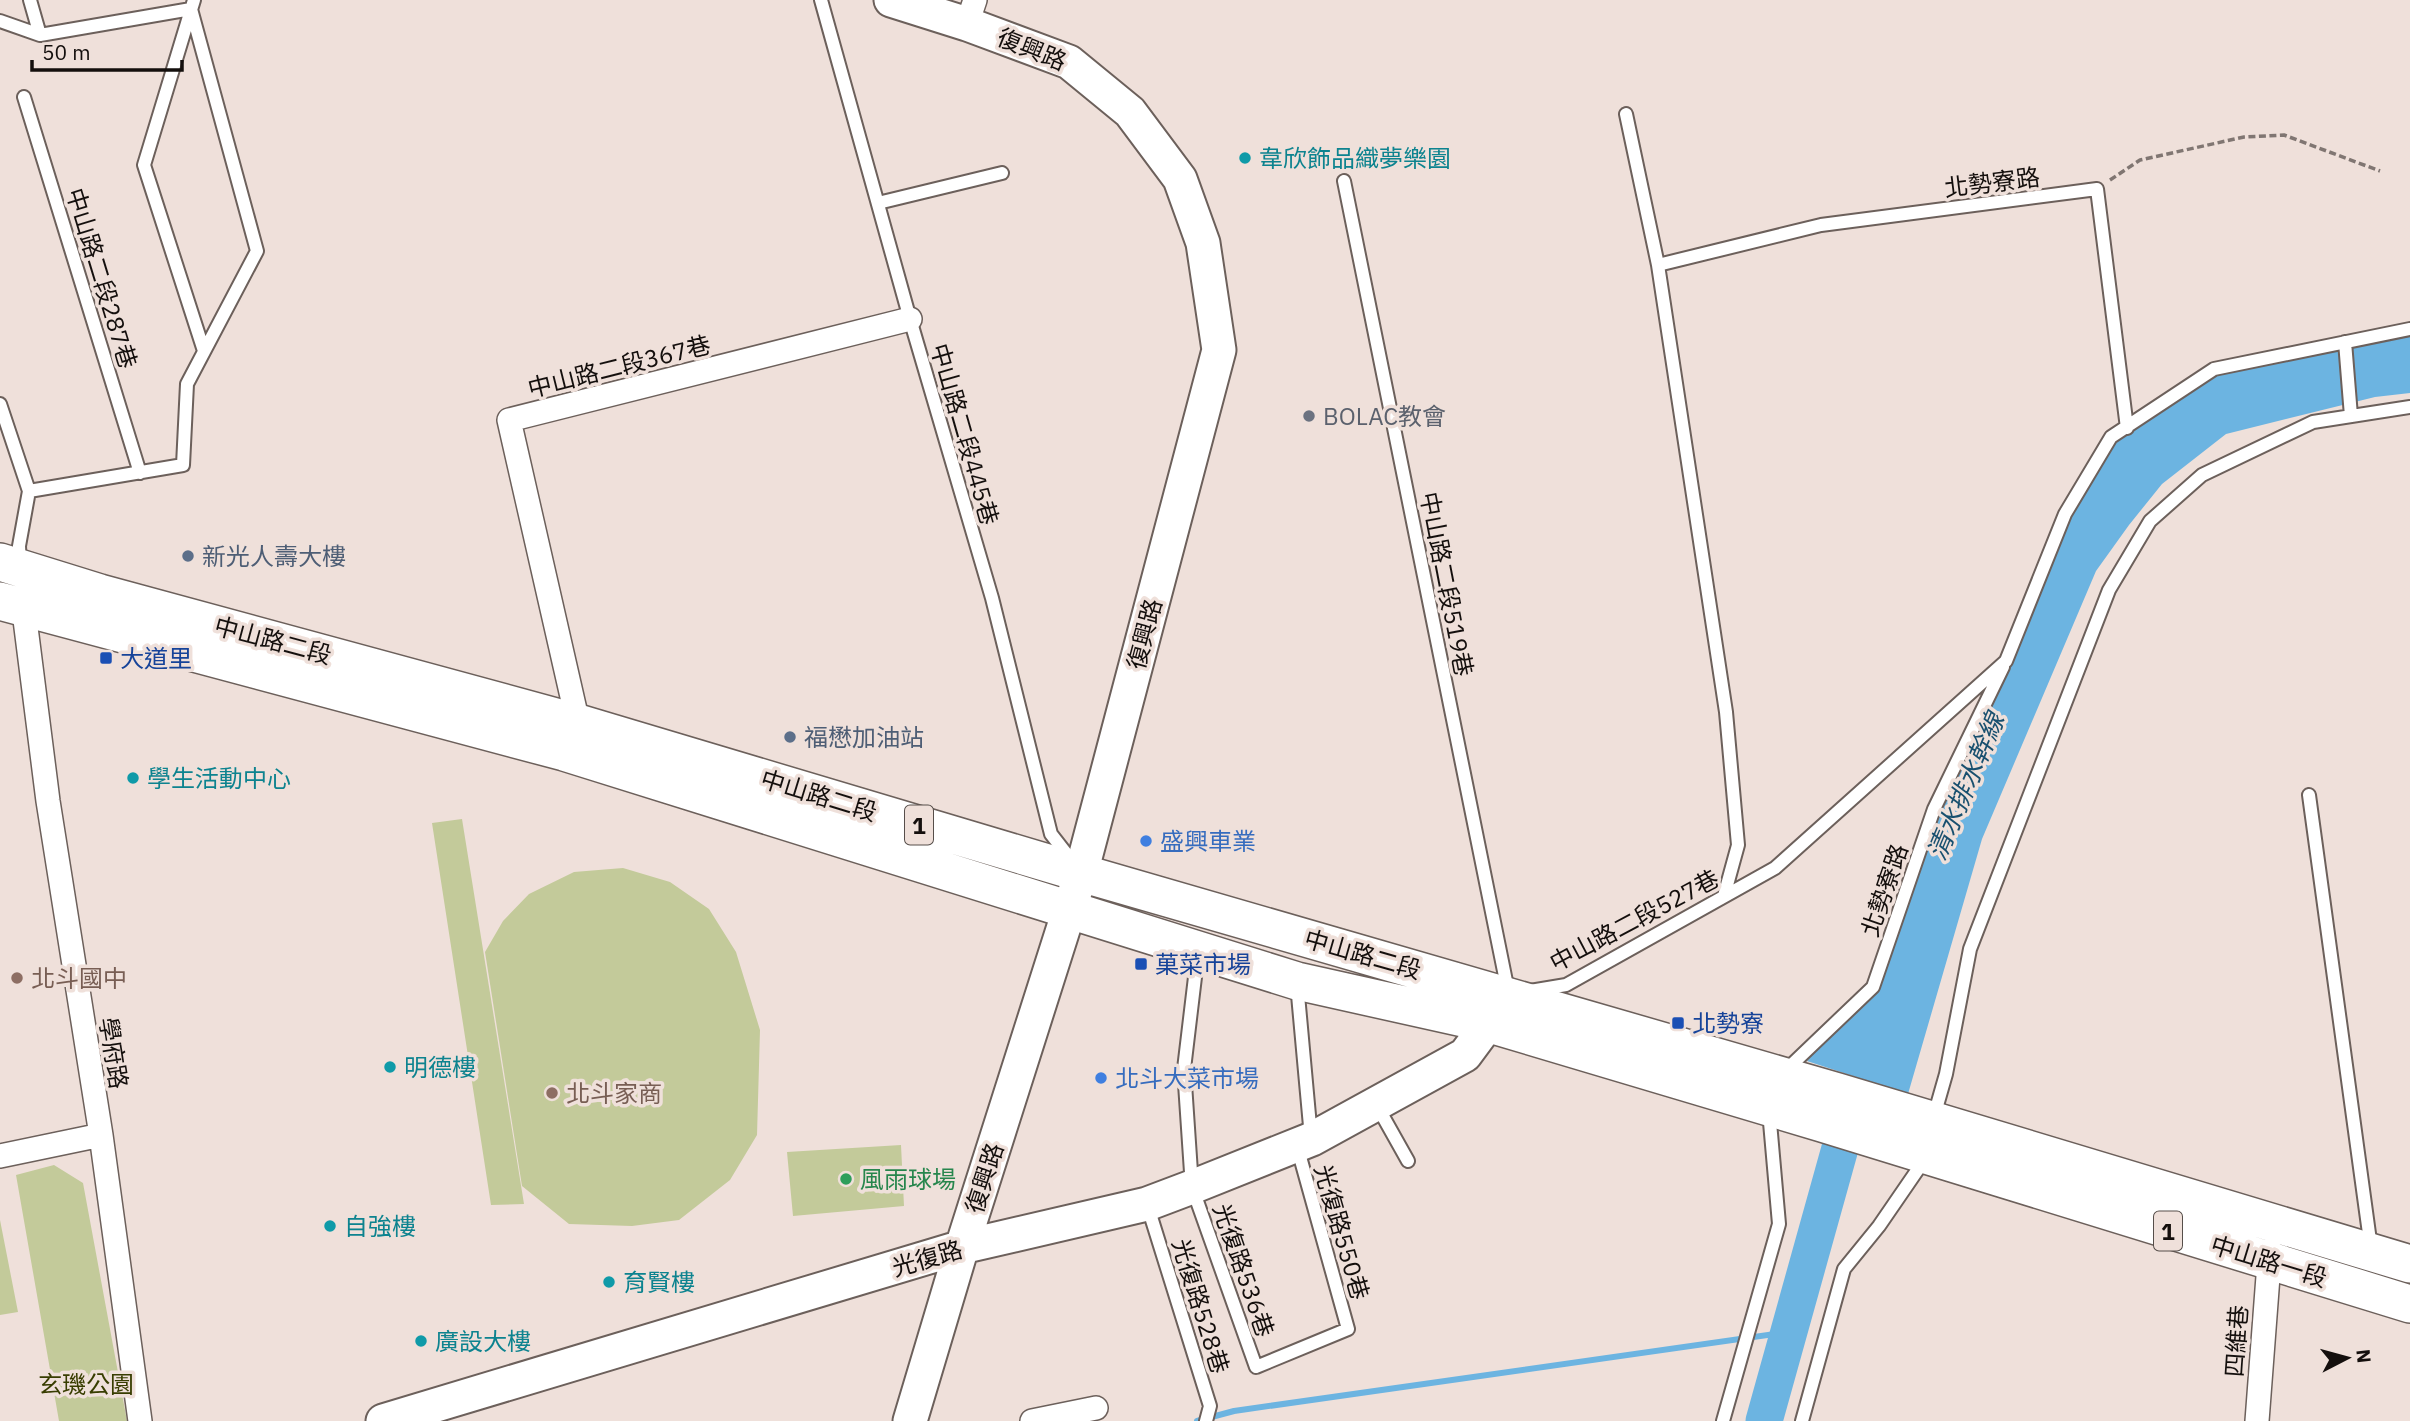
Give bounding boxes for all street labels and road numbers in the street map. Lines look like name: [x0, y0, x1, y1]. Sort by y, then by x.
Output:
street label: 復興路: [993, 21, 1071, 77]
street label: 北勢寮路: [1942, 160, 2042, 204]
street label: 中山路二段287巷: [59, 184, 145, 372]
street label: 中山路二段367巷: [524, 328, 714, 404]
street label: 中山路二段445巷: [924, 340, 1006, 528]
street label: 中山路二段519巷: [1413, 489, 1481, 679]
street label: 復興路: [1119, 595, 1169, 673]
street label: 中山路二段: [211, 609, 335, 671]
street label: 中山路二段: [757, 762, 881, 828]
road number: 1: [905, 806, 933, 845]
street label: 北勢寮路: [1853, 839, 1915, 941]
street label: 中山路二段527巷: [1544, 862, 1724, 978]
street label: 中山路二段: [1301, 922, 1425, 986]
street label: 學府路: [93, 1015, 135, 1091]
street label: 復興路: [958, 1139, 1010, 1217]
street label: 光復路550巷: [1307, 1161, 1377, 1303]
street label: 光復路536巷: [1206, 1199, 1282, 1341]
road number: 1: [2154, 1212, 2182, 1250]
street label: 中山路一段: [2207, 1228, 2331, 1294]
street label: 光復路: [888, 1233, 966, 1283]
street label: 光復路528巷: [1165, 1235, 1237, 1377]
street label: 四維巷: [2218, 1304, 2254, 1378]

